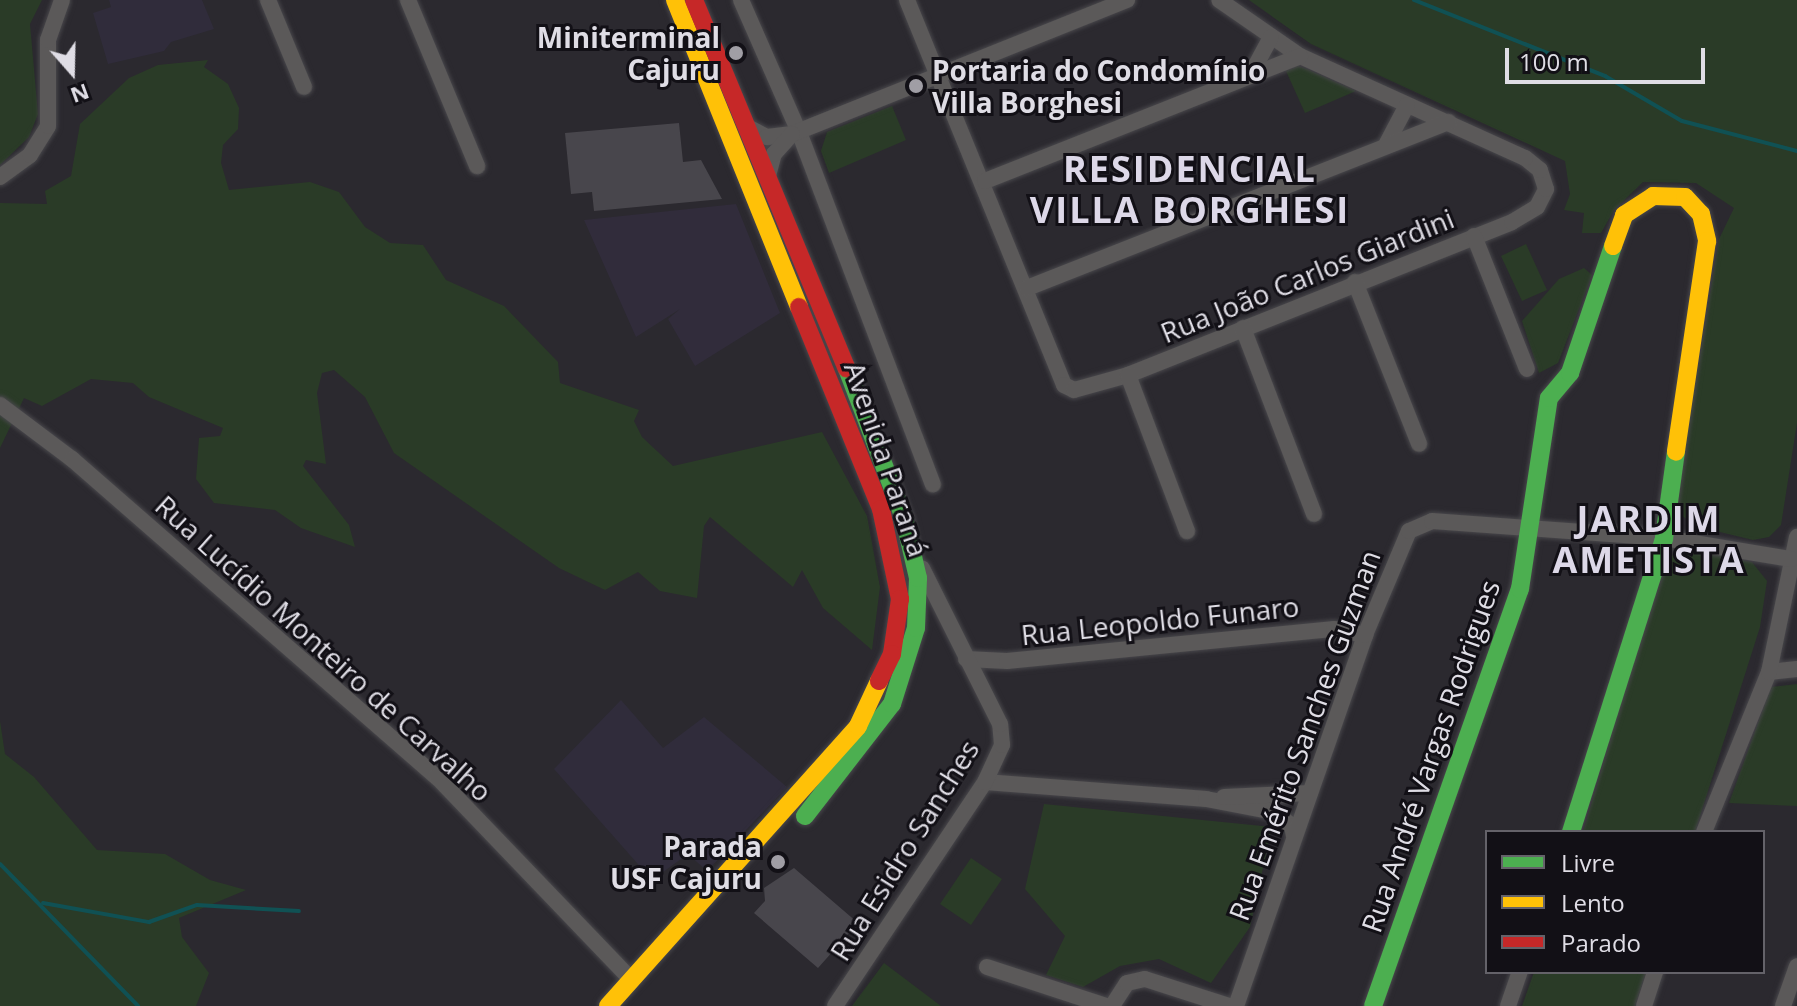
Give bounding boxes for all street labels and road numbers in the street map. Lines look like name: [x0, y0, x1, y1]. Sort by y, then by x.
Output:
street label: Rua João Carlos Giardini: [1155, 201, 1459, 349]
street label: Avenida Paraná: [838, 357, 936, 561]
street label: Rua Lucídio Monteiro de Carvalho: [149, 488, 499, 808]
street label: Rua Emérito Sanches Guzman: [1221, 545, 1387, 925]
street label: Rua André Vargas Rodrigues: [1354, 576, 1506, 936]
street label: Rua Leopoldo Funaro: [1019, 589, 1301, 651]
street label: Rua Esidro Sanches: [823, 734, 985, 966]

